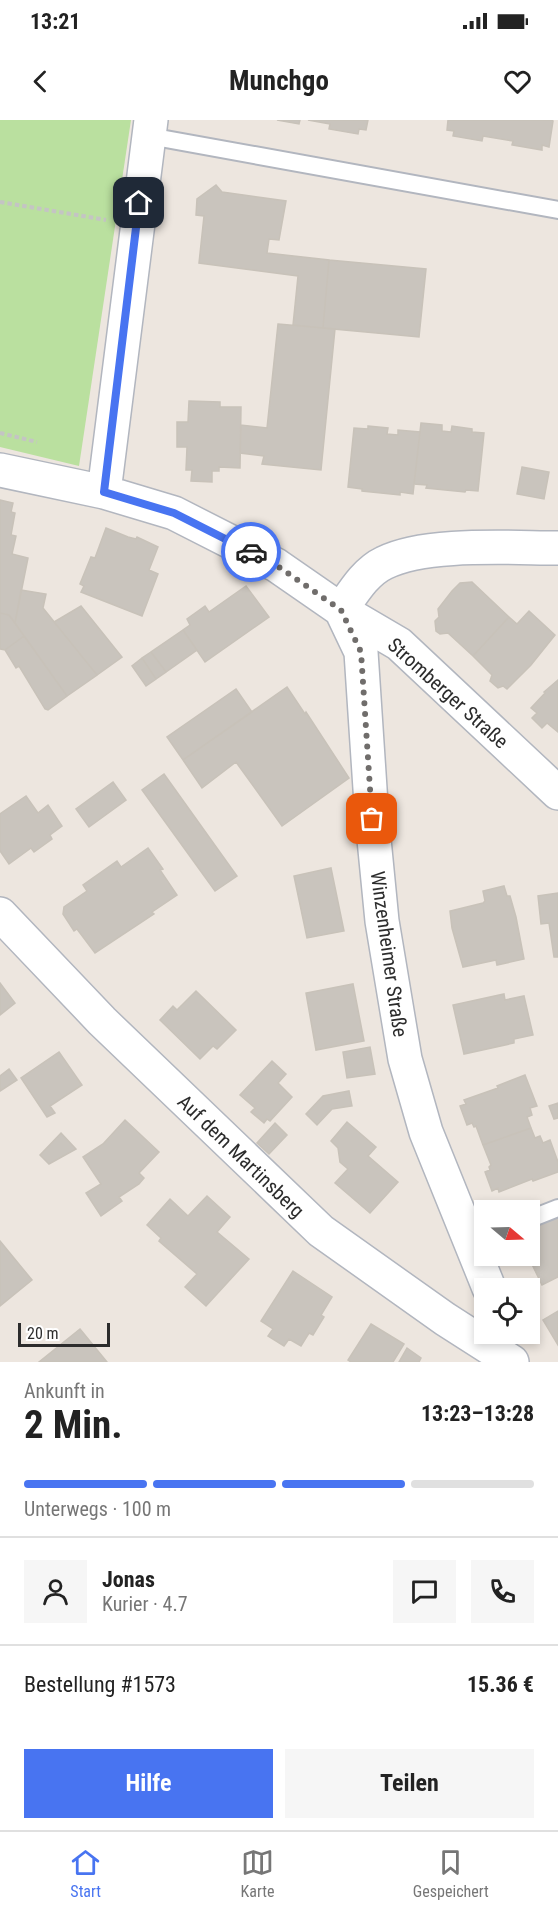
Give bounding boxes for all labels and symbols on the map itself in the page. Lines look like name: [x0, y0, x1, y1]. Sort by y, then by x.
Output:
pin: [113, 177, 164, 228]
courier: [221, 522, 281, 582]
street label: Stromberger Straße: [383, 633, 513, 753]
pin: [346, 793, 397, 844]
street label: Winzenheimer Straße: [365, 869, 413, 1039]
street label: Auf dem Martinsberg: [173, 1090, 309, 1222]
north arrow: [474, 1200, 540, 1266]
scale bar: [18, 1320, 110, 1348]

